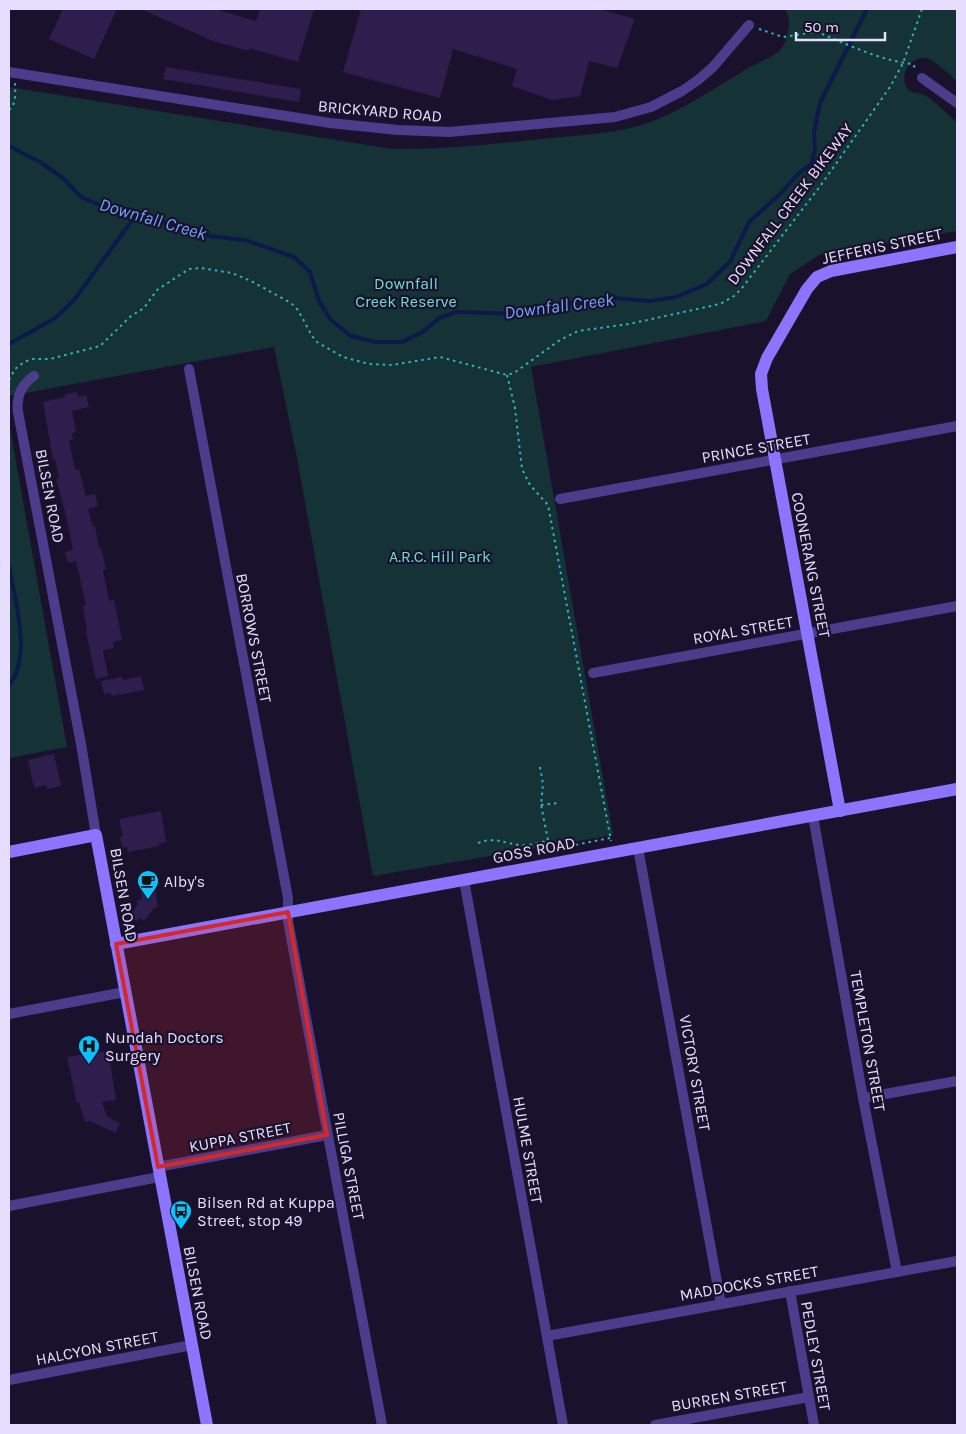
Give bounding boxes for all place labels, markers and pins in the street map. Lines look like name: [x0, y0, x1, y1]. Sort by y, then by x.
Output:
cafe icon: Alby's: [136, 869, 160, 900]
place label: Alby's: [164, 872, 205, 891]
place label: Nundah Doctors Surgery: [105, 1028, 224, 1065]
hospital icon: Nundah Doctors Surgery: [77, 1034, 101, 1065]
place label: Bilsen Rd at Kuppa Street, stop 49: [197, 1193, 335, 1230]
bus stop icon: Bilsen Rd at Kuppa Street, stop 49: [169, 1199, 193, 1230]

